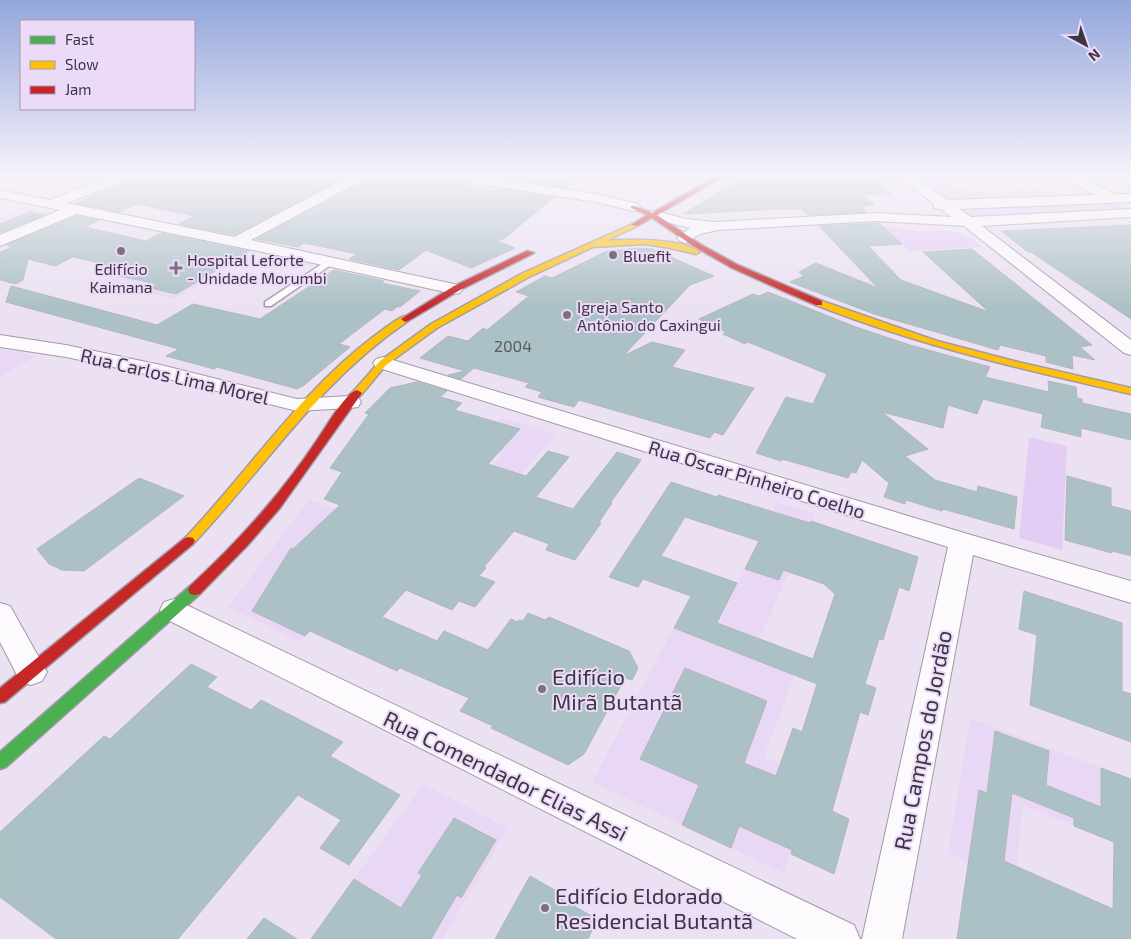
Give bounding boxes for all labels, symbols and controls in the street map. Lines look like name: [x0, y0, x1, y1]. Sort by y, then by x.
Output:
legend: [20, 20, 195, 110]
north arrow: [1061, 20, 1111, 70]
text: Fast: [65, 30, 95, 48]
text: N: [1085, 46, 1104, 65]
text: Slow: [65, 55, 99, 73]
text: Jam: [65, 80, 91, 98]
marker: Edifício Kaimana: [115, 245, 127, 257]
place label: Bluefit: [623, 246, 671, 265]
marker: Bluefit: [607, 249, 619, 261]
place label: Hospital Leforte - Unidade Morumbi: [187, 250, 327, 287]
place label: Edifício Kaimana: [89, 259, 153, 296]
marker: Hospital Leforte - Unidade Morumbi: [169, 261, 183, 275]
place label: Igreja Santo Antônio do Caxingui: [577, 297, 721, 334]
marker: Igreja Santo Antônio do Caxingui: [561, 309, 573, 321]
house number: 2004: [494, 336, 532, 355]
street label: Rua Carlos Lima Morel: [78, 343, 272, 409]
street label: Rua Oscar Pinheiro Coelho: [646, 435, 868, 523]
street label: Rua Campos do Jordão: [888, 628, 956, 852]
place label: Edifício Mirã Butantã: [552, 663, 682, 714]
marker: Edifício Mirã Butantã: [536, 683, 548, 695]
street label: Rua Comendador Elias Assi: [380, 704, 632, 846]
place label: Edifício Eldorado Residencial Butantã: [555, 882, 753, 933]
marker: Edifício Eldorado Residencial Butantã: [539, 902, 551, 914]

